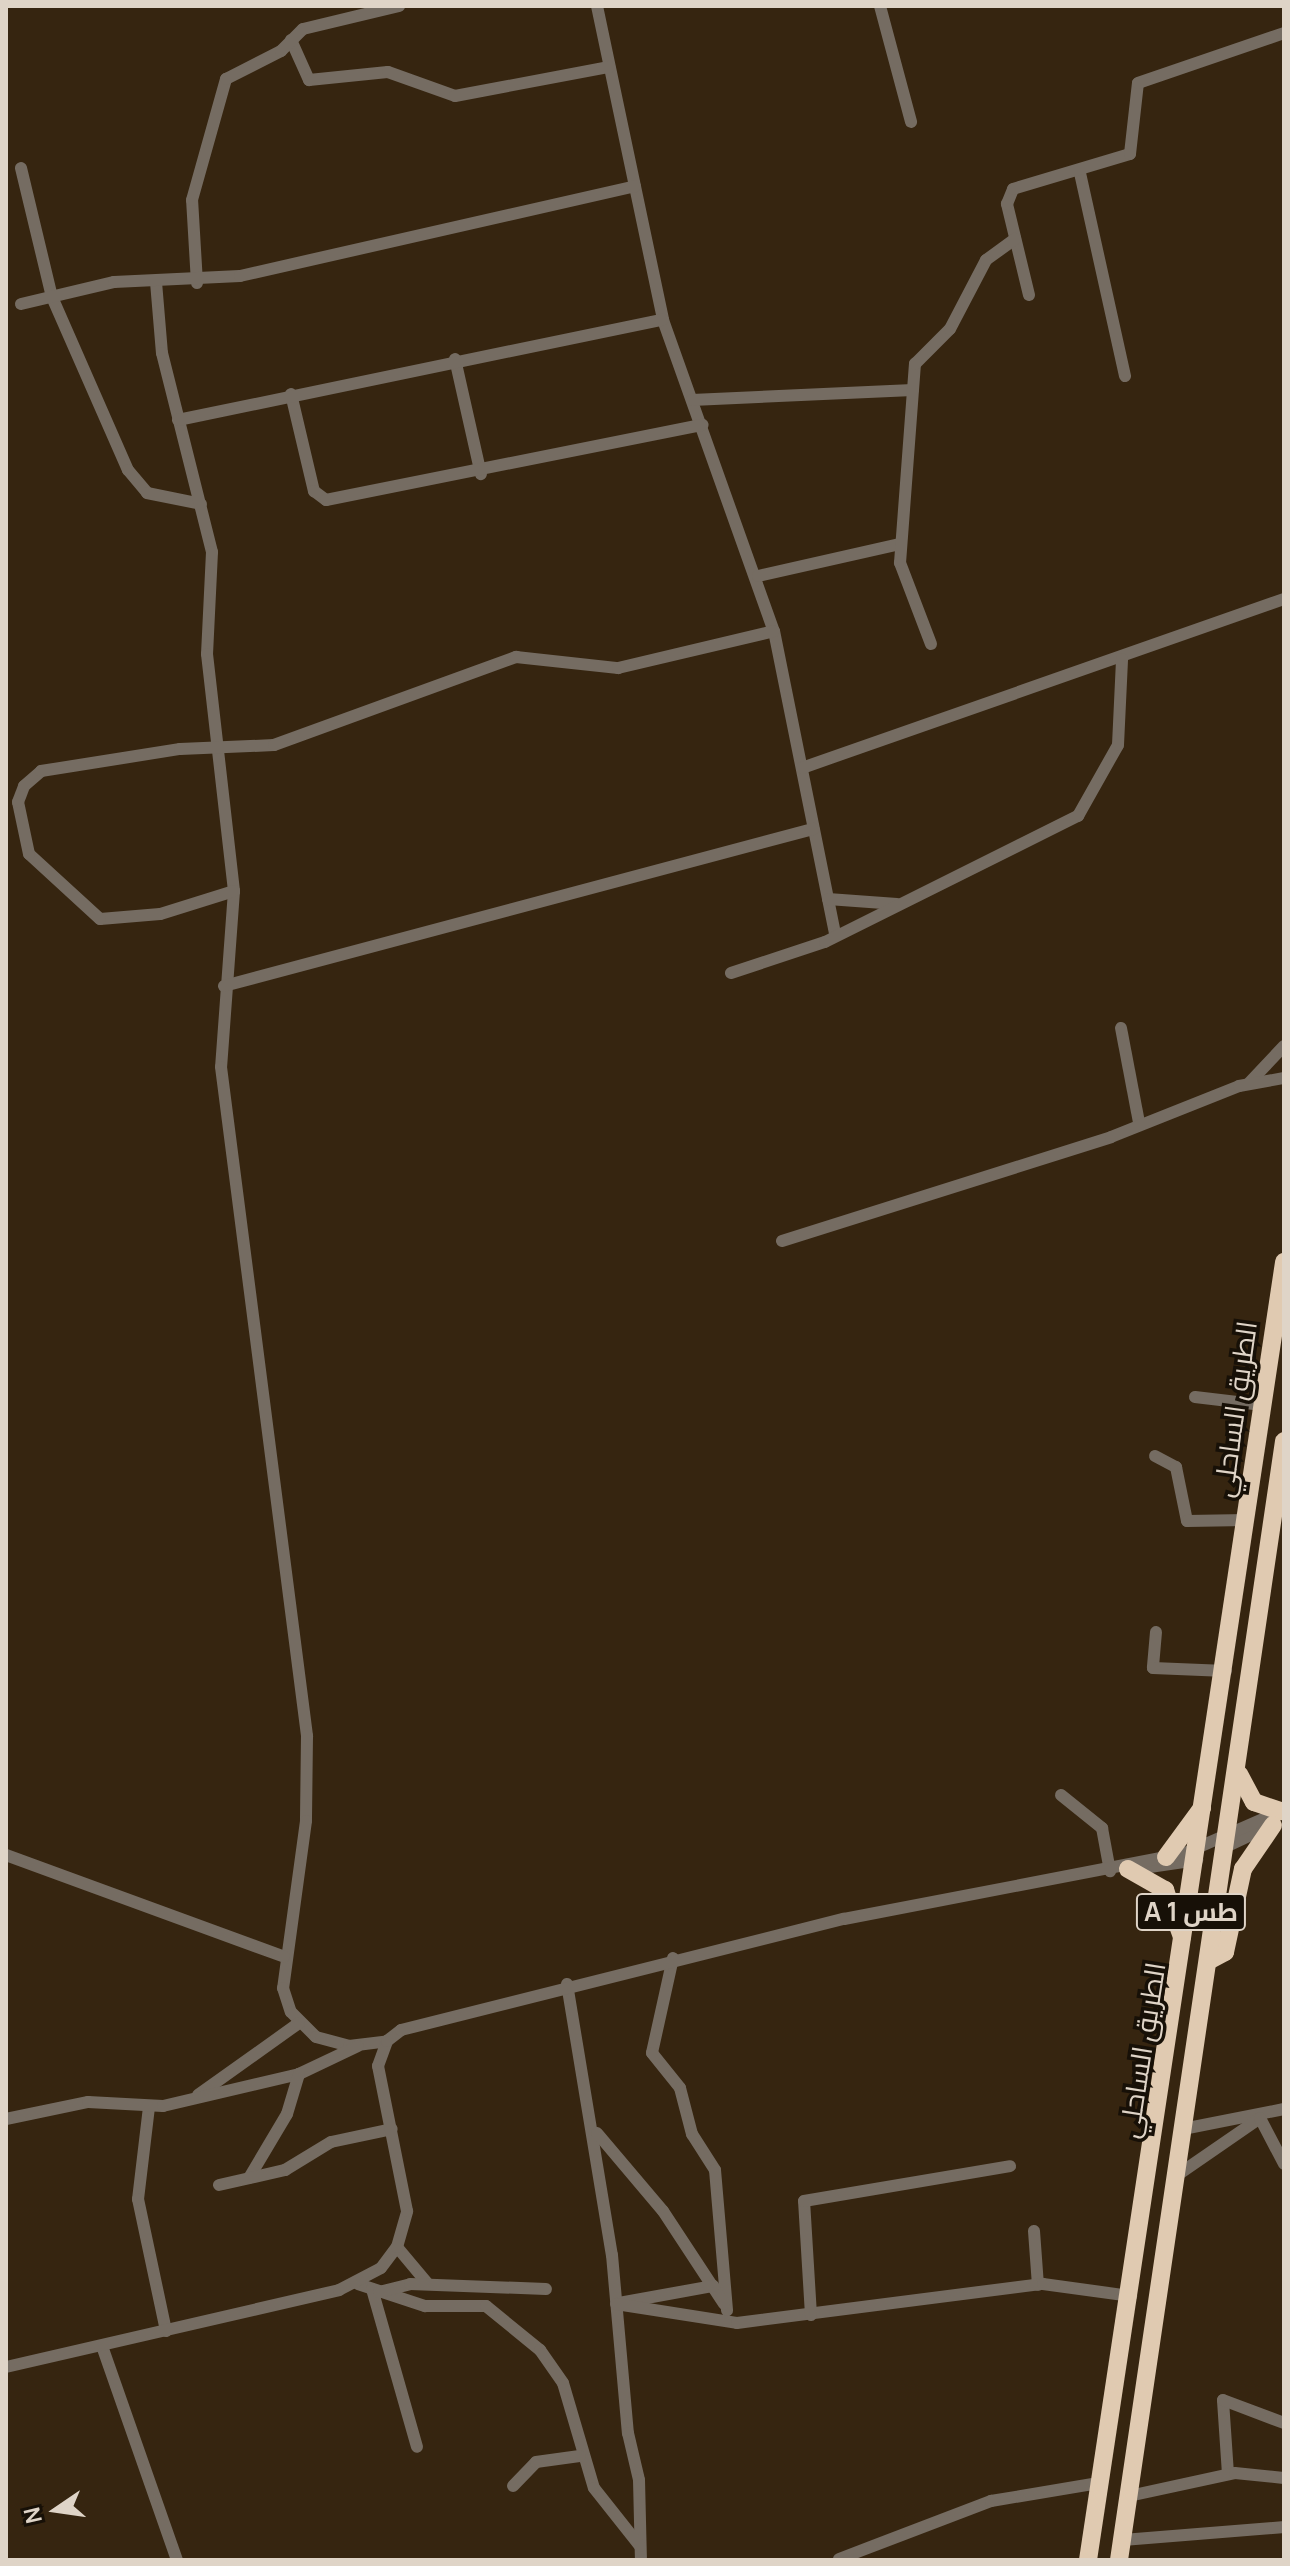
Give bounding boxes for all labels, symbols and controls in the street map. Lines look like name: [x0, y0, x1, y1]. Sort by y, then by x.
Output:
street label: الطريق الساحلي: [1205, 1319, 1263, 1499]
road number: A 1 طس: [1135, 1890, 1247, 1934]
street label: الطريق الساحلي: [1111, 1960, 1171, 2140]
north arrow: [16, 2470, 96, 2550]
text: N: [16, 2504, 49, 2526]

